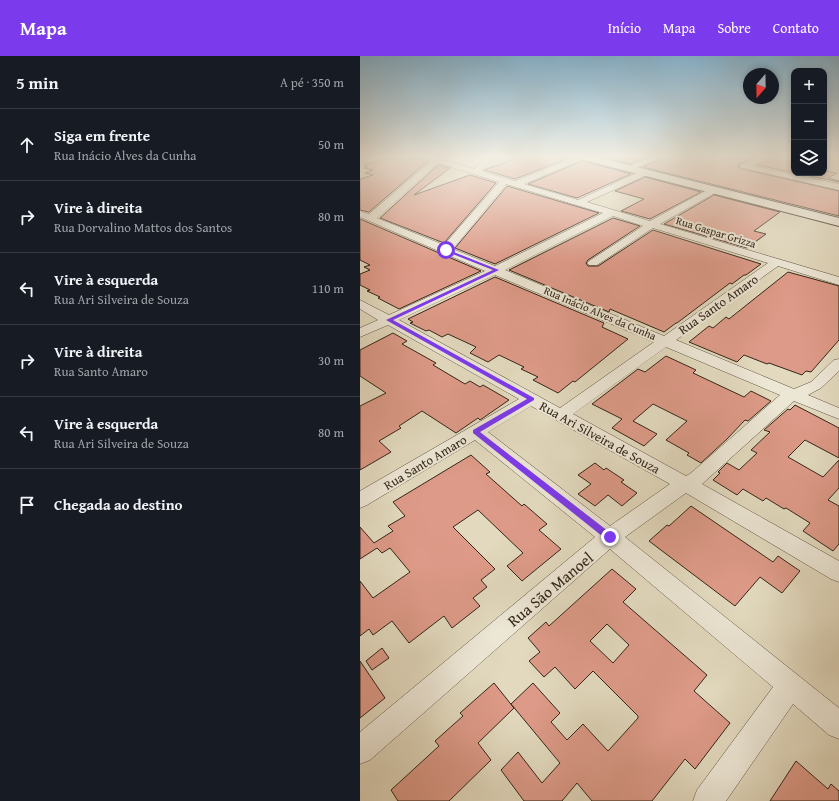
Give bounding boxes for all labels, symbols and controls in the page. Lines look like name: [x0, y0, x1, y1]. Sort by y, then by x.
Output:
text: Mapa: [20, 14, 67, 42]
text: Início: [608, 18, 641, 38]
text: Mapa: [663, 18, 695, 38]
text: Sobre: [717, 18, 751, 38]
text: Contato: [773, 18, 819, 38]
north arrow: [743, 68, 779, 104]
map controls: [791, 68, 827, 176]
button: +: [791, 68, 827, 104]
text: 5 min: [16, 70, 58, 95]
text: A pé · 350 m: [280, 73, 344, 92]
button: −: [791, 104, 827, 140]
text: Siga em frente: [54, 125, 150, 146]
icon: ahead: [16, 134, 38, 156]
text: 50 m: [318, 135, 344, 154]
button: layers: [791, 140, 827, 176]
text: Rua Inácio Alves da Cunha: [54, 146, 197, 165]
text: Vire à direita: [54, 197, 142, 218]
icon: right: [16, 206, 38, 228]
text: 80 m: [318, 207, 344, 226]
street label: Rua Gaspar Grizza: [674, 212, 759, 252]
text: Rua Dorvalino Mattos dos Santos: [54, 218, 232, 237]
route start: [437, 241, 455, 259]
text: Vire à esquerda: [54, 269, 158, 290]
street label: Rua Santo Amaro: [674, 270, 762, 339]
icon: left: [16, 278, 38, 300]
text: 110 m: [312, 279, 344, 298]
street label: Rua Inácio Alves da Cunha: [541, 282, 659, 344]
text: Rua Ari Silveira de Souza: [54, 290, 189, 309]
text: Vire à direita: [54, 341, 142, 362]
icon: right: [16, 350, 38, 372]
text: 30 m: [318, 351, 344, 370]
text: Rua Santo Amaro: [54, 362, 148, 381]
street label: Rua Ari Silveira de Souza: [536, 396, 664, 479]
text: Vire à esquerda: [54, 413, 158, 434]
icon: left: [16, 422, 38, 444]
text: 80 m: [318, 423, 344, 442]
street label: Rua Santo Amaro: [380, 430, 471, 495]
text: Rua Ari Silveira de Souza: [54, 434, 189, 453]
icon: arrive: [16, 494, 38, 516]
text: Chegada ao destino: [54, 494, 182, 515]
route end: [601, 528, 619, 546]
street label: Rua São Manoel: [502, 545, 599, 632]

